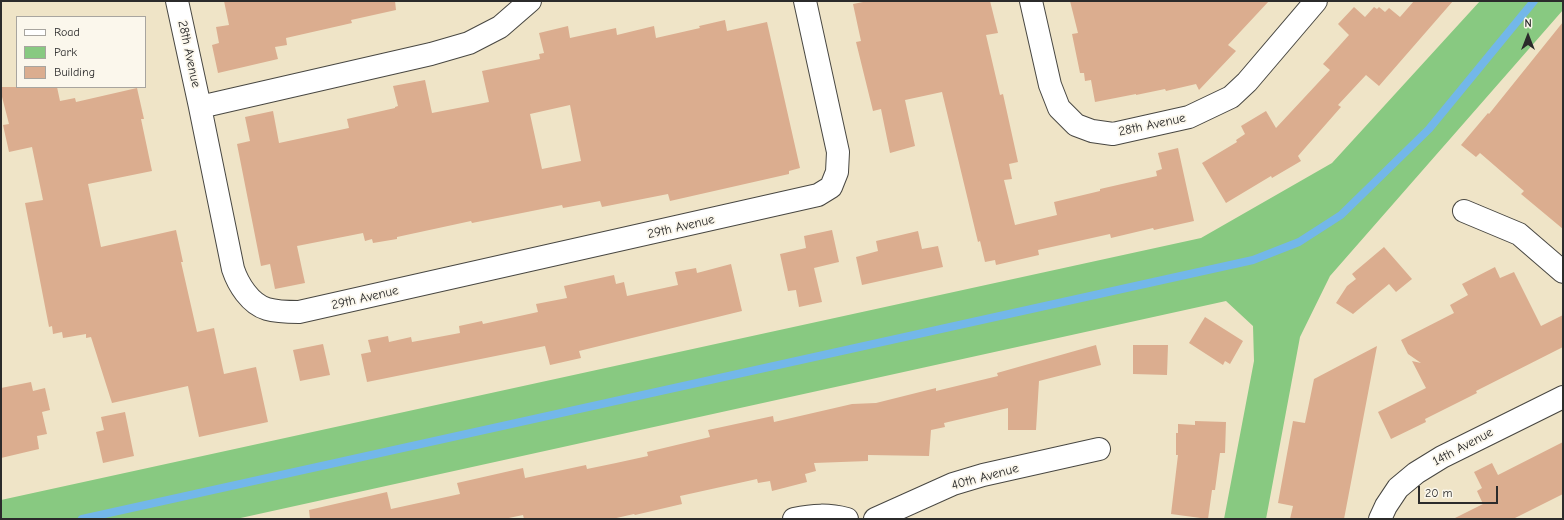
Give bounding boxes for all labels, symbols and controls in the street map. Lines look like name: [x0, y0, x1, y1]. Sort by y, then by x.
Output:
legend: [16, 16, 146, 88]
north arrow: [1508, 16, 1548, 56]
text: N: [1524, 17, 1532, 30]
street label: 28th Avenue: [174, 19, 204, 89]
text: Road: [54, 25, 80, 39]
text: Park: [54, 45, 77, 59]
text: Building: [54, 65, 95, 79]
street label: 28th Avenue: [1117, 110, 1187, 140]
street label: 29th Avenue: [646, 212, 716, 242]
street label: 29th Avenue: [330, 283, 400, 313]
street label: 14th Avenue: [1430, 425, 1496, 469]
street label: 40th Avenue: [950, 461, 1020, 493]
scale bar: [1420, 478, 1500, 504]
text: 20 m: [1425, 486, 1453, 500]

